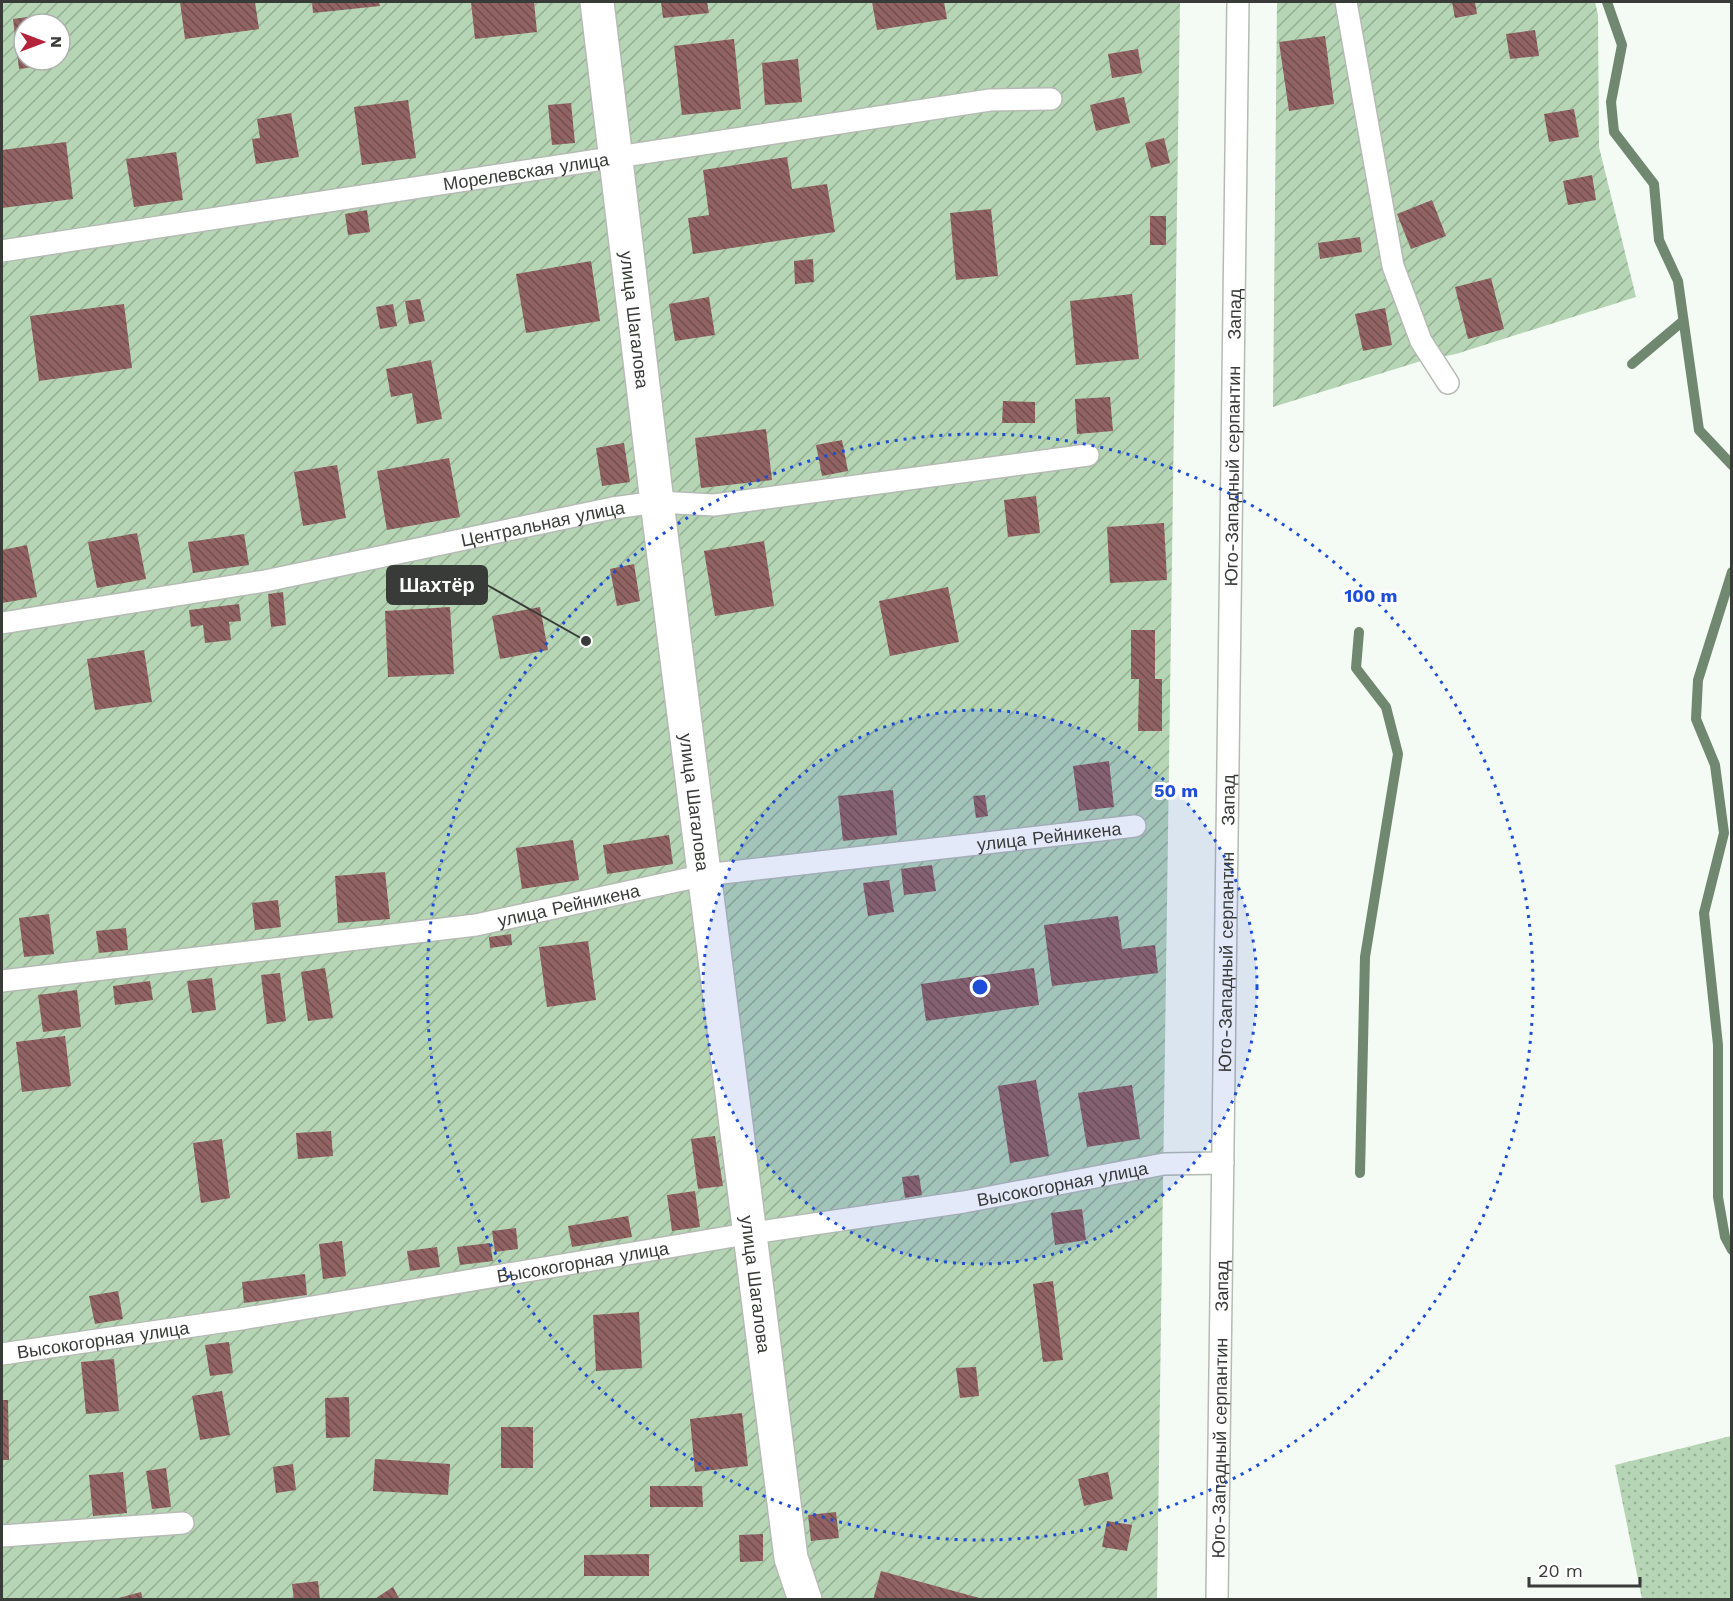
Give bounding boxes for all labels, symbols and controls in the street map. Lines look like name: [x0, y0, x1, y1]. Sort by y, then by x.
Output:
north arrow: [12, 12, 72, 72]
text: N: [47, 36, 66, 48]
street label: Морелевская улица: [442, 148, 611, 194]
street label: улица Шагалова: [616, 250, 654, 391]
street label: Запад: [1223, 288, 1245, 340]
street label: Юго-Западный серпантин: [1220, 366, 1244, 587]
street label: Центральная улица: [459, 496, 627, 550]
callout: Шахтёр: [387, 566, 487, 604]
text: Шахтёр: [399, 573, 475, 597]
text: 100 m: [1344, 585, 1398, 606]
street label: улица Шагалова: [676, 732, 714, 873]
street label: Запад: [1217, 774, 1238, 826]
text: 50 m: [1154, 780, 1198, 801]
street label: улица Рейникена: [976, 817, 1123, 854]
street label: Юго-Западный серпантин: [1213, 852, 1237, 1073]
street label: улица Рейникена: [495, 879, 643, 931]
centre of rings: [970, 977, 990, 997]
street label: Высокогорная улица: [975, 1157, 1151, 1210]
street label: улица Шагалова: [737, 1214, 776, 1355]
street label: Высокогорная улица: [495, 1237, 671, 1286]
street label: Запад: [1210, 1260, 1232, 1312]
street label: Высокогорная улица: [15, 1316, 191, 1362]
street label: Юго-Западный серпантин: [1207, 1337, 1231, 1559]
scale bar: [1529, 1550, 1640, 1588]
text: 20 m: [1538, 1560, 1583, 1581]

